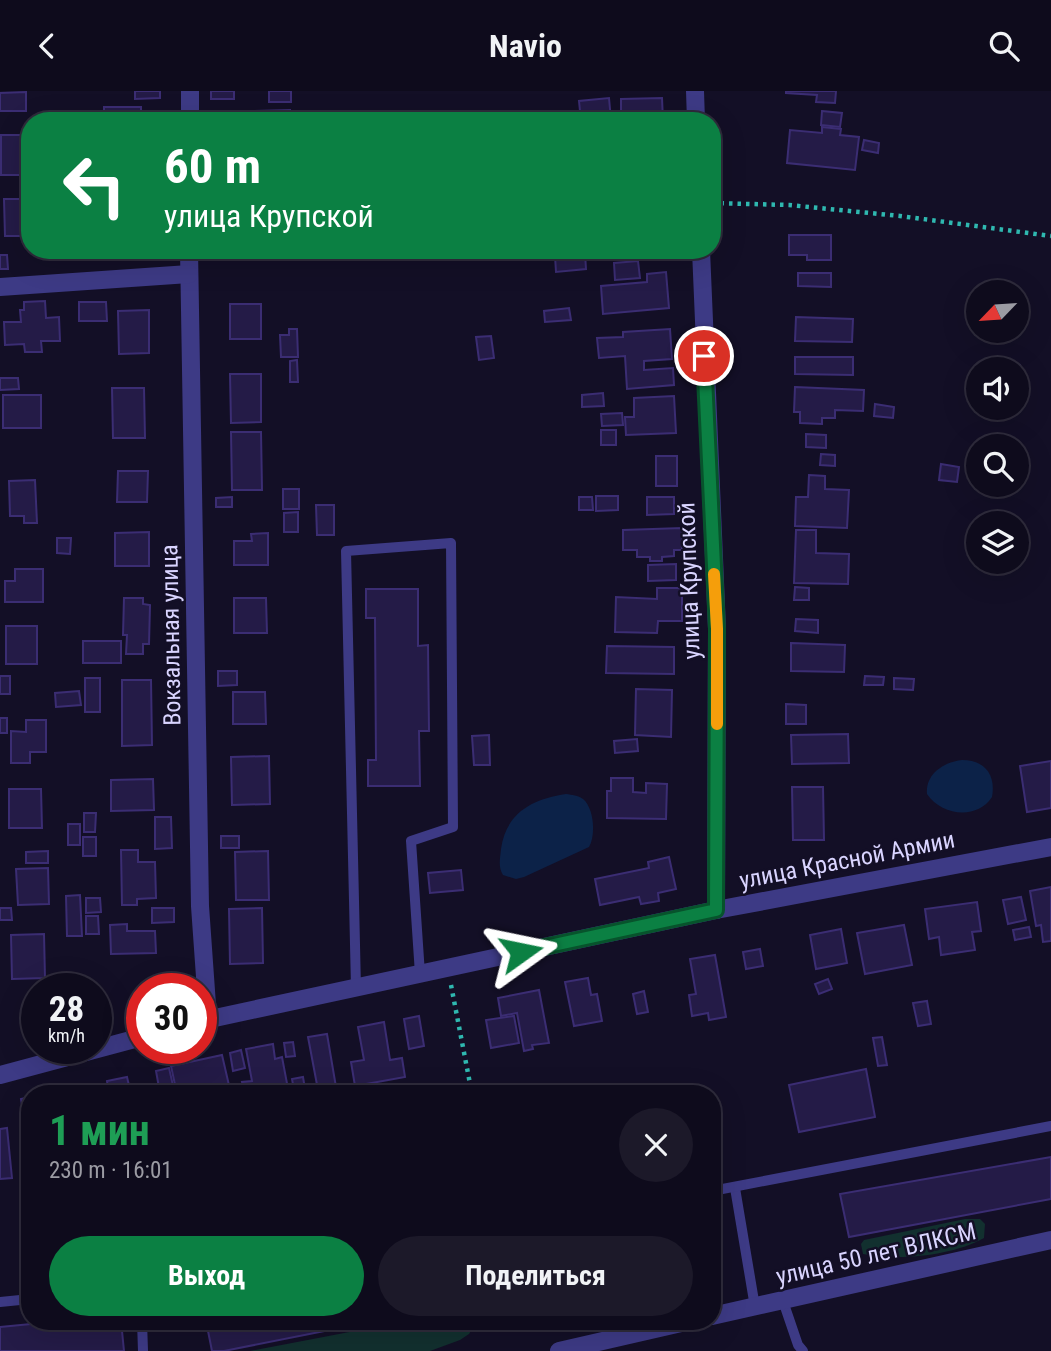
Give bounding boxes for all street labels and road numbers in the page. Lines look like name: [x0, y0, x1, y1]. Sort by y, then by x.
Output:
street label: улица Крупской: [672, 502, 706, 660]
street label: Вокзальная улица: [155, 544, 187, 726]
street label: улица Красной Армии: [737, 825, 957, 895]
street label: улица 50 лет ВЛКСМ: [773, 1217, 979, 1291]

